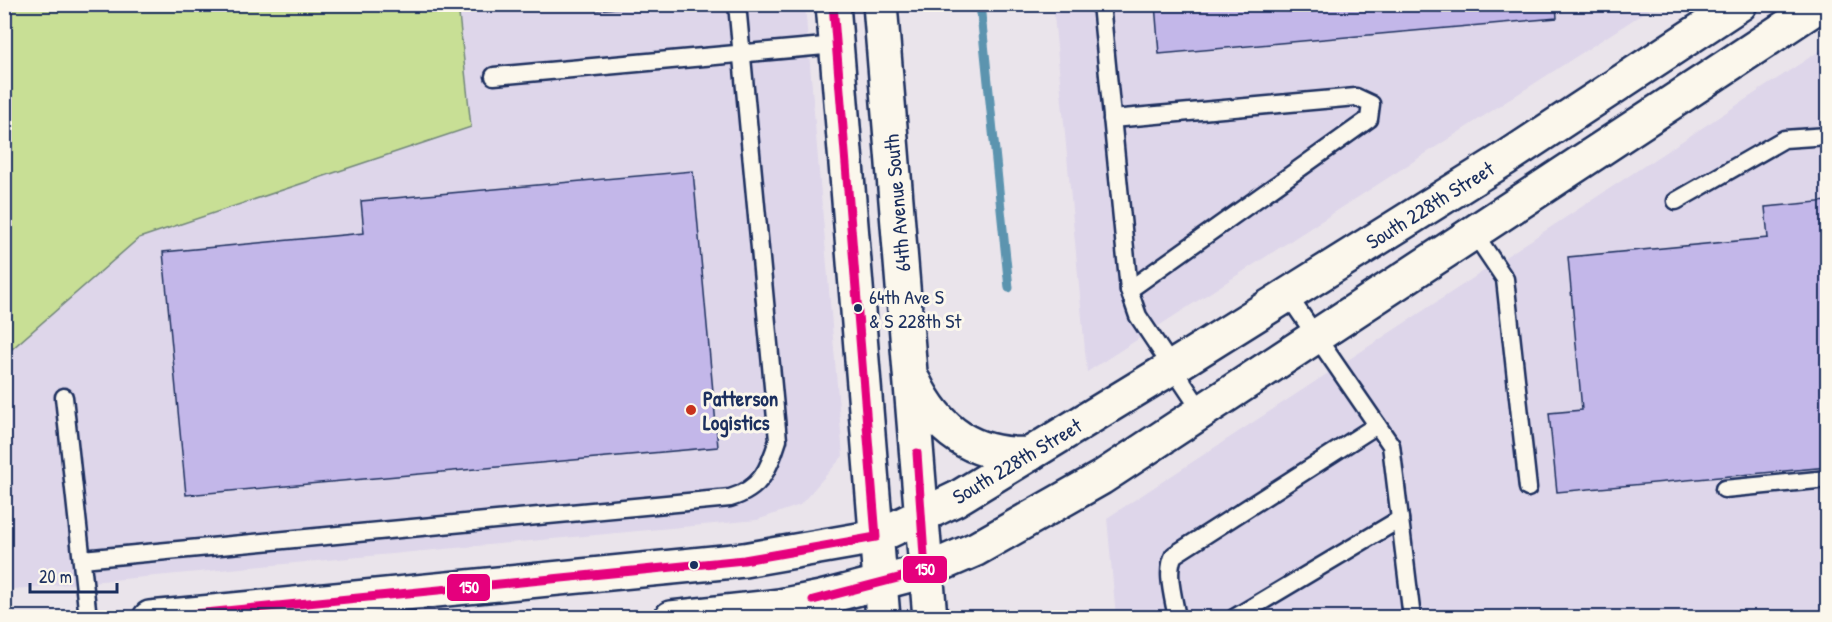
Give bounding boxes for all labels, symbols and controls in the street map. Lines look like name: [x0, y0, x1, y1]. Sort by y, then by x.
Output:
street label: 64th Avenue South: [877, 133, 917, 273]
street label: South 228th Street: [1360, 154, 1500, 256]
place label: 64th Ave S & S 228th St: [869, 283, 962, 334]
marker: 64th Ave S & S 228th St: [852, 302, 864, 314]
place label: Patterson Logistics: [703, 384, 778, 438]
marker: Patterson Logistics: [684, 403, 698, 417]
street label: South 228th Street: [947, 411, 1088, 511]
line badge: 150: [902, 555, 948, 584]
scale bar: [30, 556, 117, 594]
text: 150: [915, 558, 935, 580]
unlabelled marker: [688, 559, 700, 571]
text: 20 m: [39, 564, 72, 589]
line badge: 150: [446, 573, 491, 602]
text: 150: [459, 576, 479, 598]

